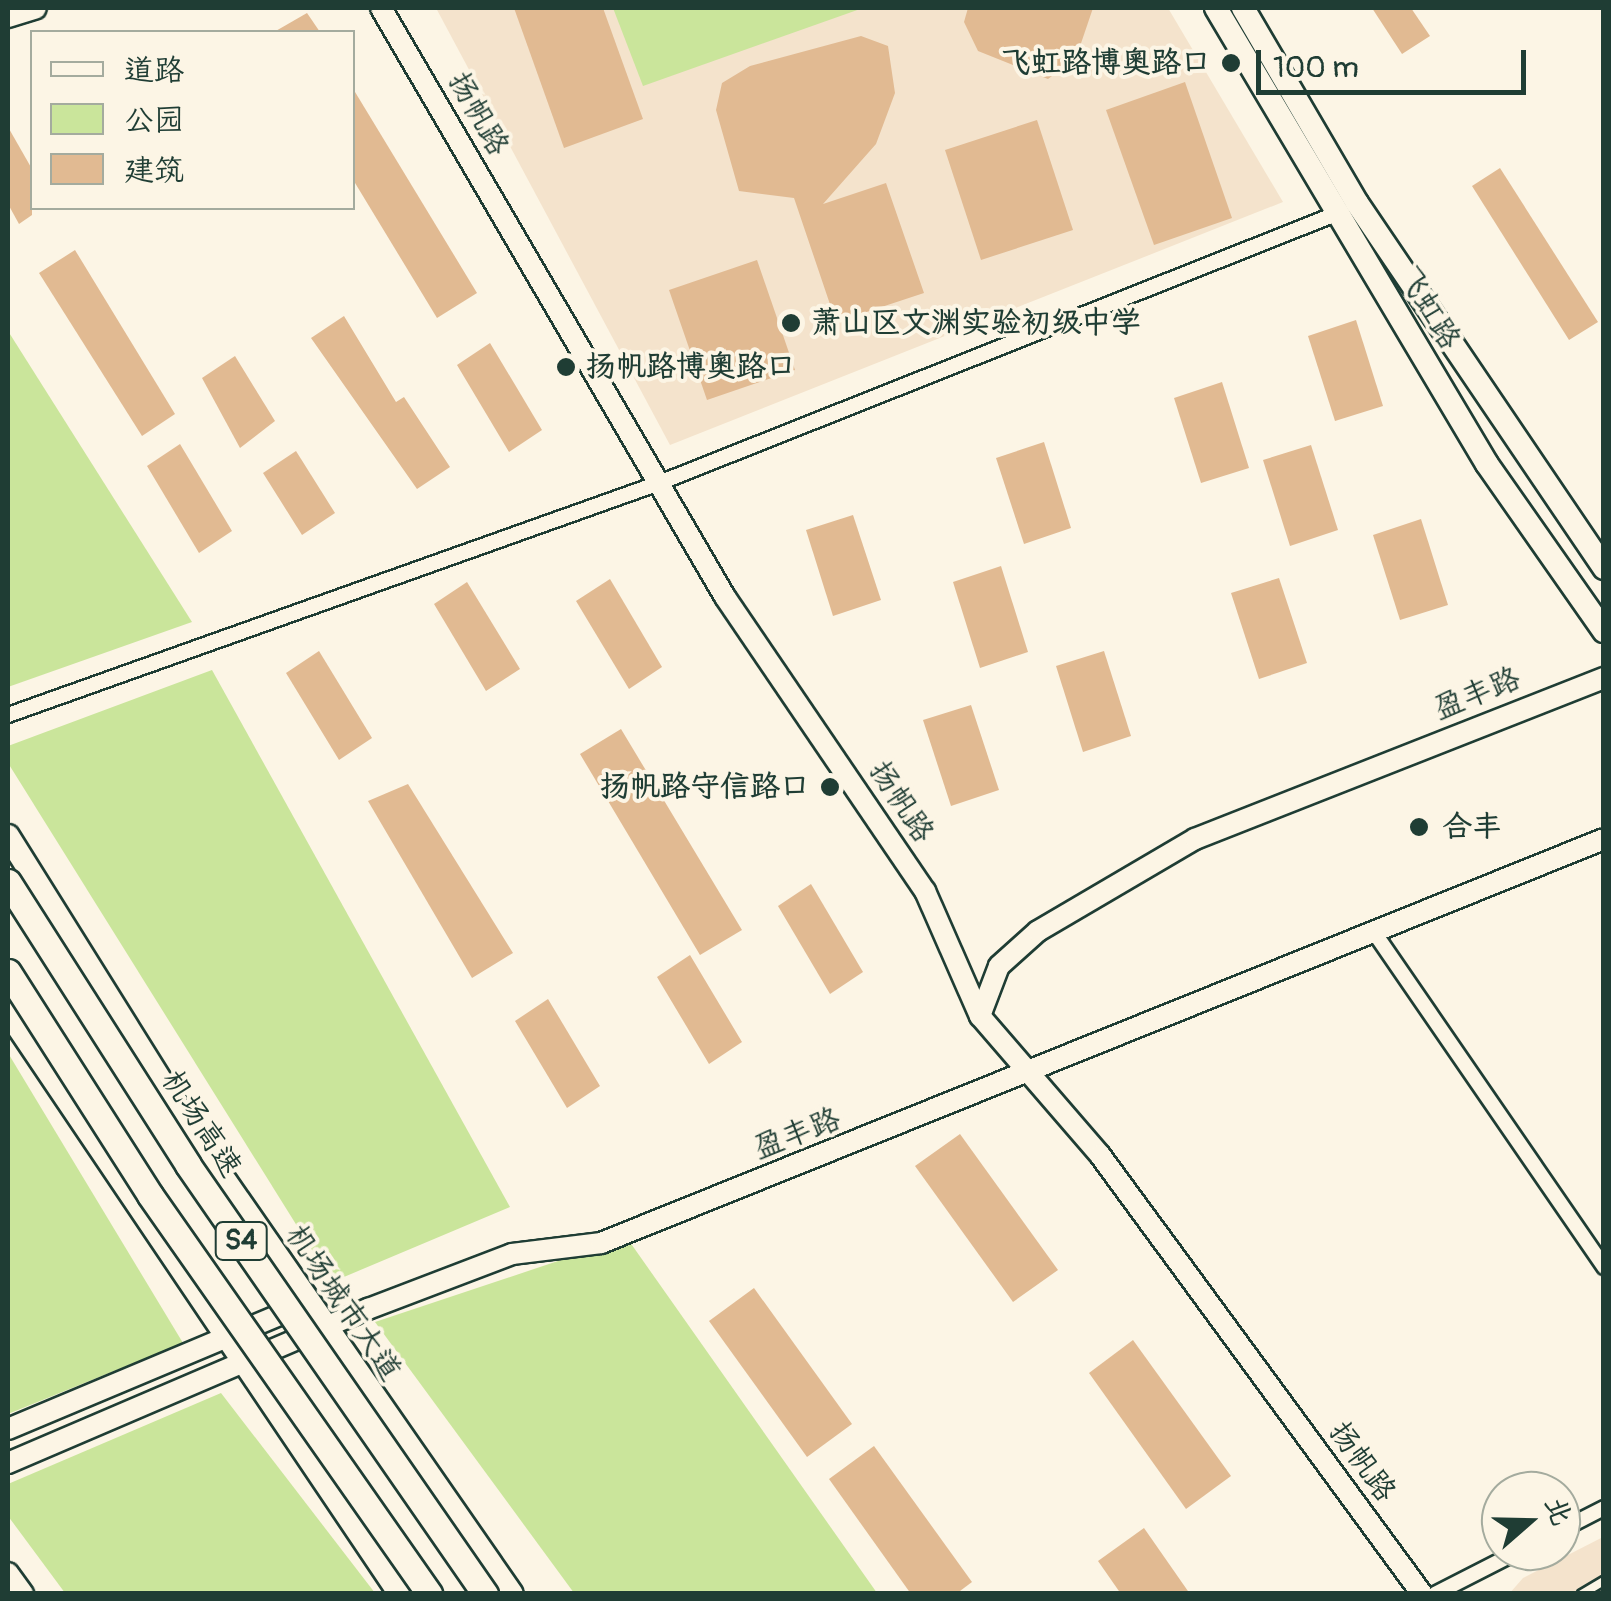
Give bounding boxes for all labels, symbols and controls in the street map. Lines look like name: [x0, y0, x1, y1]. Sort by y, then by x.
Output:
legend: [30, 30, 355, 210]
scale bar: [1261, 30, 1531, 92]
place label: 飞虹路博奥路口: [1001, 45, 1211, 81]
text: 100 m: [1273, 49, 1359, 86]
text: 道路: [124, 52, 184, 89]
marker: 飞虹路博奥路口: [1220, 52, 1242, 74]
street label: 扬帆路: [440, 66, 516, 162]
text: 公园: [124, 102, 184, 139]
text: 建筑: [124, 152, 184, 189]
street label: 飞虹路: [1390, 260, 1468, 356]
place label: 萧山区文渊实验初级中学: [811, 305, 1141, 341]
marker: 萧山区文渊实验初级中学: [780, 312, 802, 334]
place label: 扬帆路博奥路口: [586, 349, 796, 385]
marker: 扬帆路博奥路口: [555, 356, 577, 378]
street label: 盈丰路: [1429, 660, 1525, 728]
street label: 扬帆路: [861, 755, 941, 849]
place label: 扬帆路守信路口: [600, 769, 810, 805]
marker: 扬帆路守信路口: [819, 776, 841, 798]
place label: 合丰: [1442, 809, 1502, 845]
marker: 合丰: [1406, 814, 1432, 840]
street label: 机场高速: [153, 1064, 249, 1184]
street label: 盈丰路: [749, 1101, 845, 1167]
road number: S4: [214, 1218, 268, 1264]
street label: 机场城市大道: [278, 1218, 408, 1388]
street label: 扬帆路: [1321, 1415, 1403, 1509]
north arrow: [1481, 1471, 1581, 1571]
text: 北: [1537, 1492, 1579, 1530]

